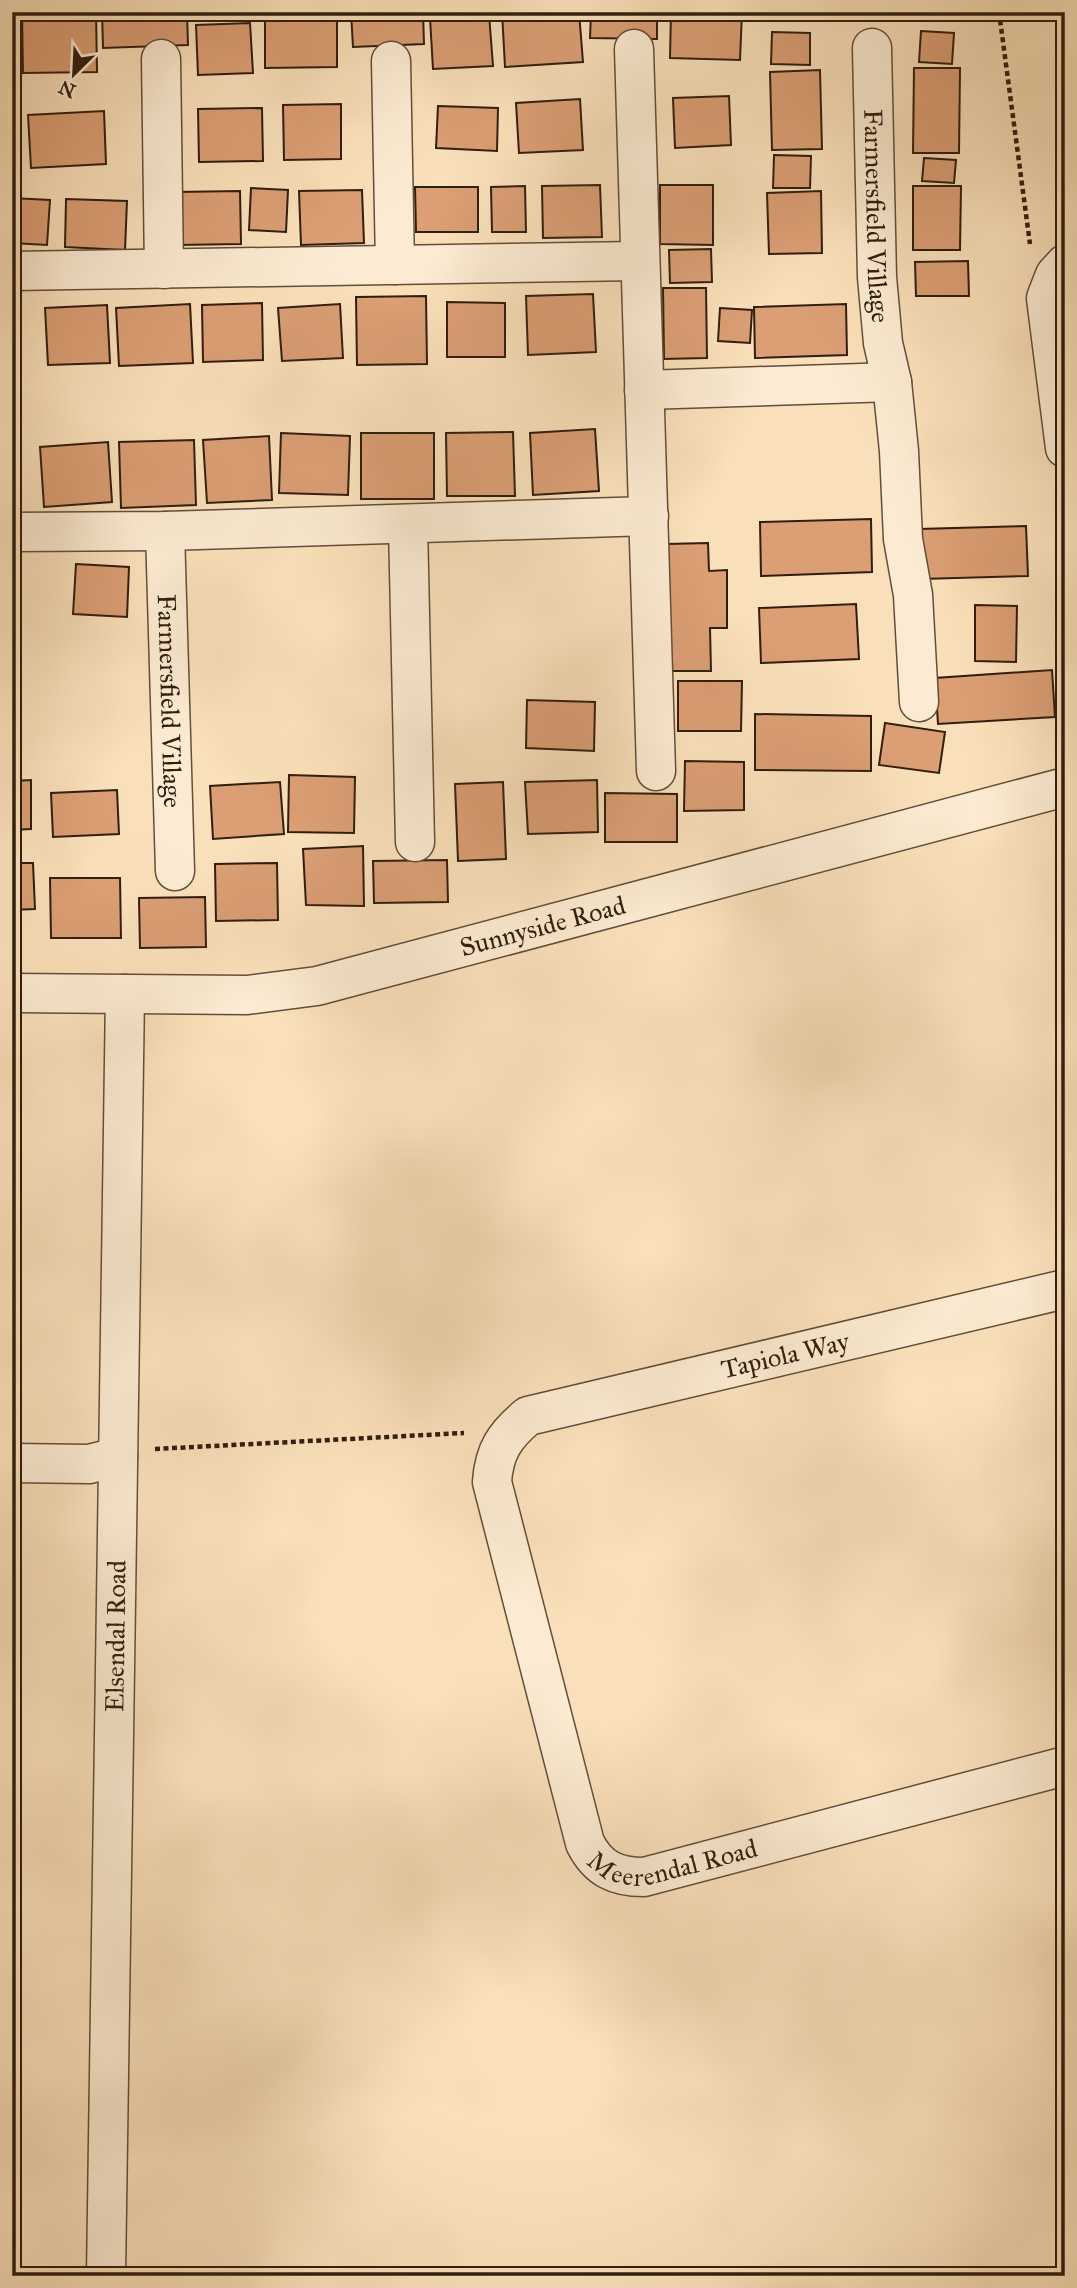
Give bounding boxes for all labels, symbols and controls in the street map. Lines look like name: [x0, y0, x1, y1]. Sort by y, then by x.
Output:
north arrow: [38, 38, 108, 108]
text: N: [55, 75, 79, 103]
street label: Farmersfield Village: [857, 109, 897, 324]
street label: Farmersfield Village: [151, 594, 189, 808]
street label: Sunnyside Road: [456, 889, 629, 963]
street label: Tapiola Way: [718, 1325, 853, 1385]
street label: Elsendal Road: [98, 1560, 133, 1712]
street label: Meerendal Road: [581, 1832, 761, 1893]

